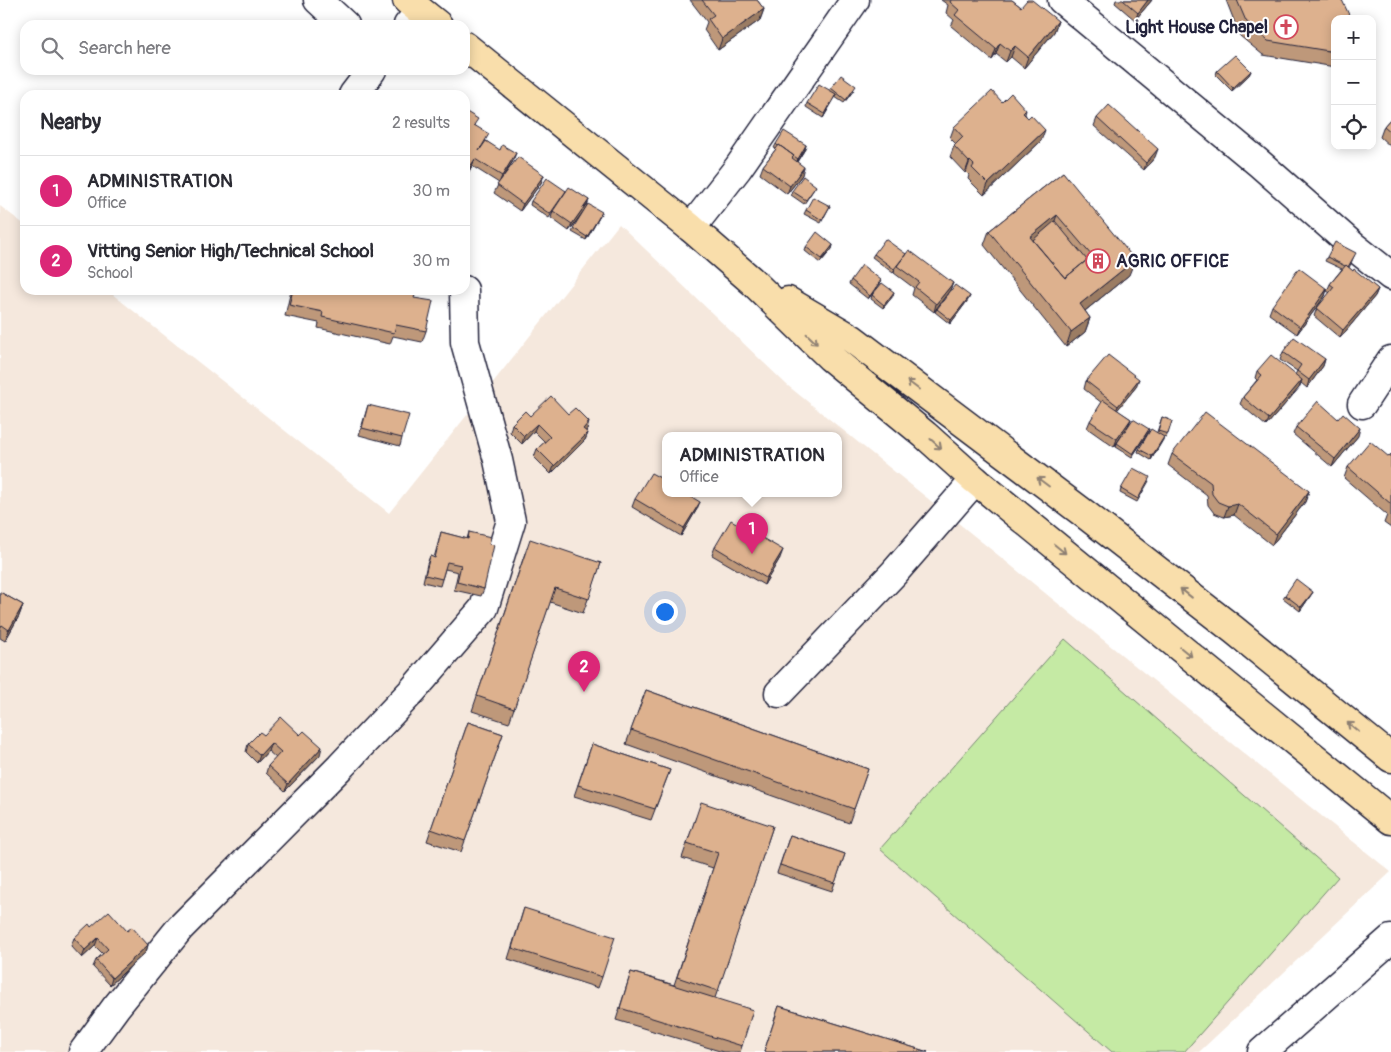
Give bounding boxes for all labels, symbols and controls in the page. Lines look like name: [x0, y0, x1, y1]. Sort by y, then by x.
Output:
church icon: Light House Chapel: [1273, 14, 1299, 40]
map controls: [1331, 15, 1376, 150]
button: +: [1331, 15, 1376, 60]
place label: Light House Chapel: [1125, 16, 1268, 39]
search box: [20, 20, 470, 75]
icon: search: [38, 34, 66, 62]
text: Search here: [78, 36, 171, 60]
button: −: [1331, 60, 1376, 105]
button: locate: [1331, 105, 1376, 150]
text: Nearby: [40, 109, 101, 136]
text: 2 results: [392, 113, 450, 133]
text: ADMINISTRATION: [87, 169, 233, 193]
text: 1: [53, 181, 59, 201]
text: 30 m: [412, 181, 450, 201]
text: Office: [87, 193, 127, 213]
text: Vitting Senior High/Technical School: [87, 239, 374, 263]
building icon: AGRIC OFFICE: [1085, 248, 1111, 274]
place label: AGRIC OFFICE: [1116, 250, 1229, 273]
text: 2: [52, 251, 60, 271]
text: 30 m: [412, 251, 450, 271]
text: School: [87, 263, 133, 283]
one-way arrow: [806, 333, 818, 345]
one-way arrow: [907, 379, 920, 390]
popup: [662, 432, 842, 497]
one-way arrow: [929, 438, 942, 450]
text: ADMINISTRATION: [679, 443, 825, 467]
text: Office: [679, 467, 719, 487]
one-way arrow: [1037, 477, 1050, 488]
pin: 1: [736, 513, 768, 554]
one-way arrow: [1053, 544, 1066, 555]
one-way arrow: [1179, 587, 1192, 598]
your location: [652, 599, 678, 625]
one-way arrow: [1179, 647, 1192, 658]
pin: 2: [568, 651, 600, 692]
one-way arrow: [1347, 722, 1360, 733]

